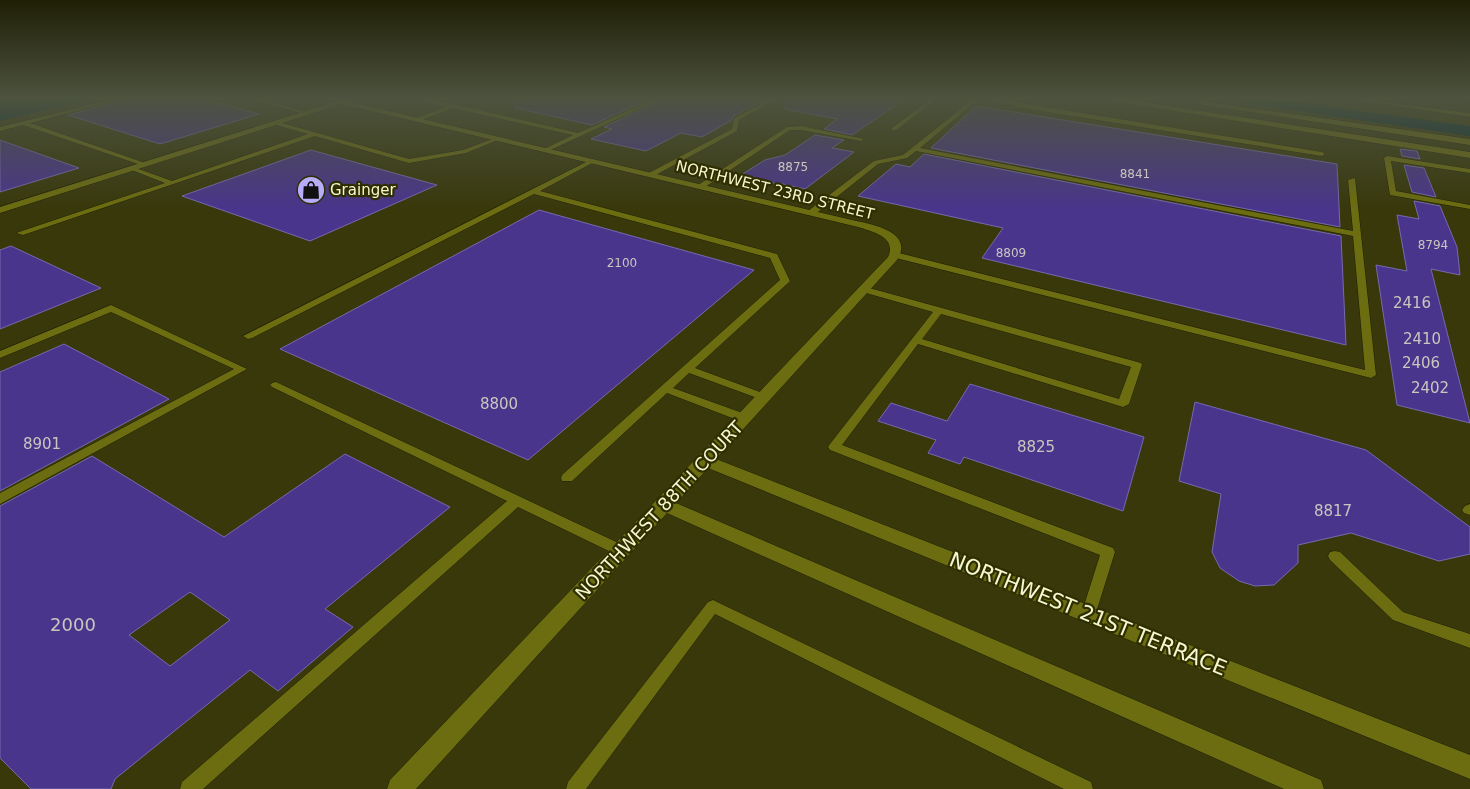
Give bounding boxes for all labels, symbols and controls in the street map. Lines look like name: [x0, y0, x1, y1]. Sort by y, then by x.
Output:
street label: NORTHWEST 23RD STREET: [674, 157, 877, 224]
house number: 8875: [778, 160, 808, 174]
house number: 8841: [1120, 167, 1150, 181]
shop icon: Grainger: [296, 175, 326, 205]
place label: Grainger: [330, 181, 396, 199]
house number: 8794: [1418, 238, 1448, 252]
house number: 8809: [996, 246, 1026, 260]
house number: 2100: [607, 256, 637, 270]
house number: 2416: [1393, 294, 1431, 312]
house number: 2410: [1403, 330, 1441, 348]
house number: 2406: [1402, 354, 1440, 372]
house number: 2402: [1411, 379, 1449, 397]
house number: 8800: [480, 395, 518, 413]
street label: NORTHWEST 88TH COURT: [571, 416, 748, 603]
house number: 8901: [23, 435, 61, 453]
house number: 8825: [1017, 438, 1055, 456]
house number: 8817: [1314, 502, 1352, 520]
street label: NORTHWEST 21ST TERRACE: [946, 547, 1230, 681]
house number: 2000: [50, 614, 96, 635]

